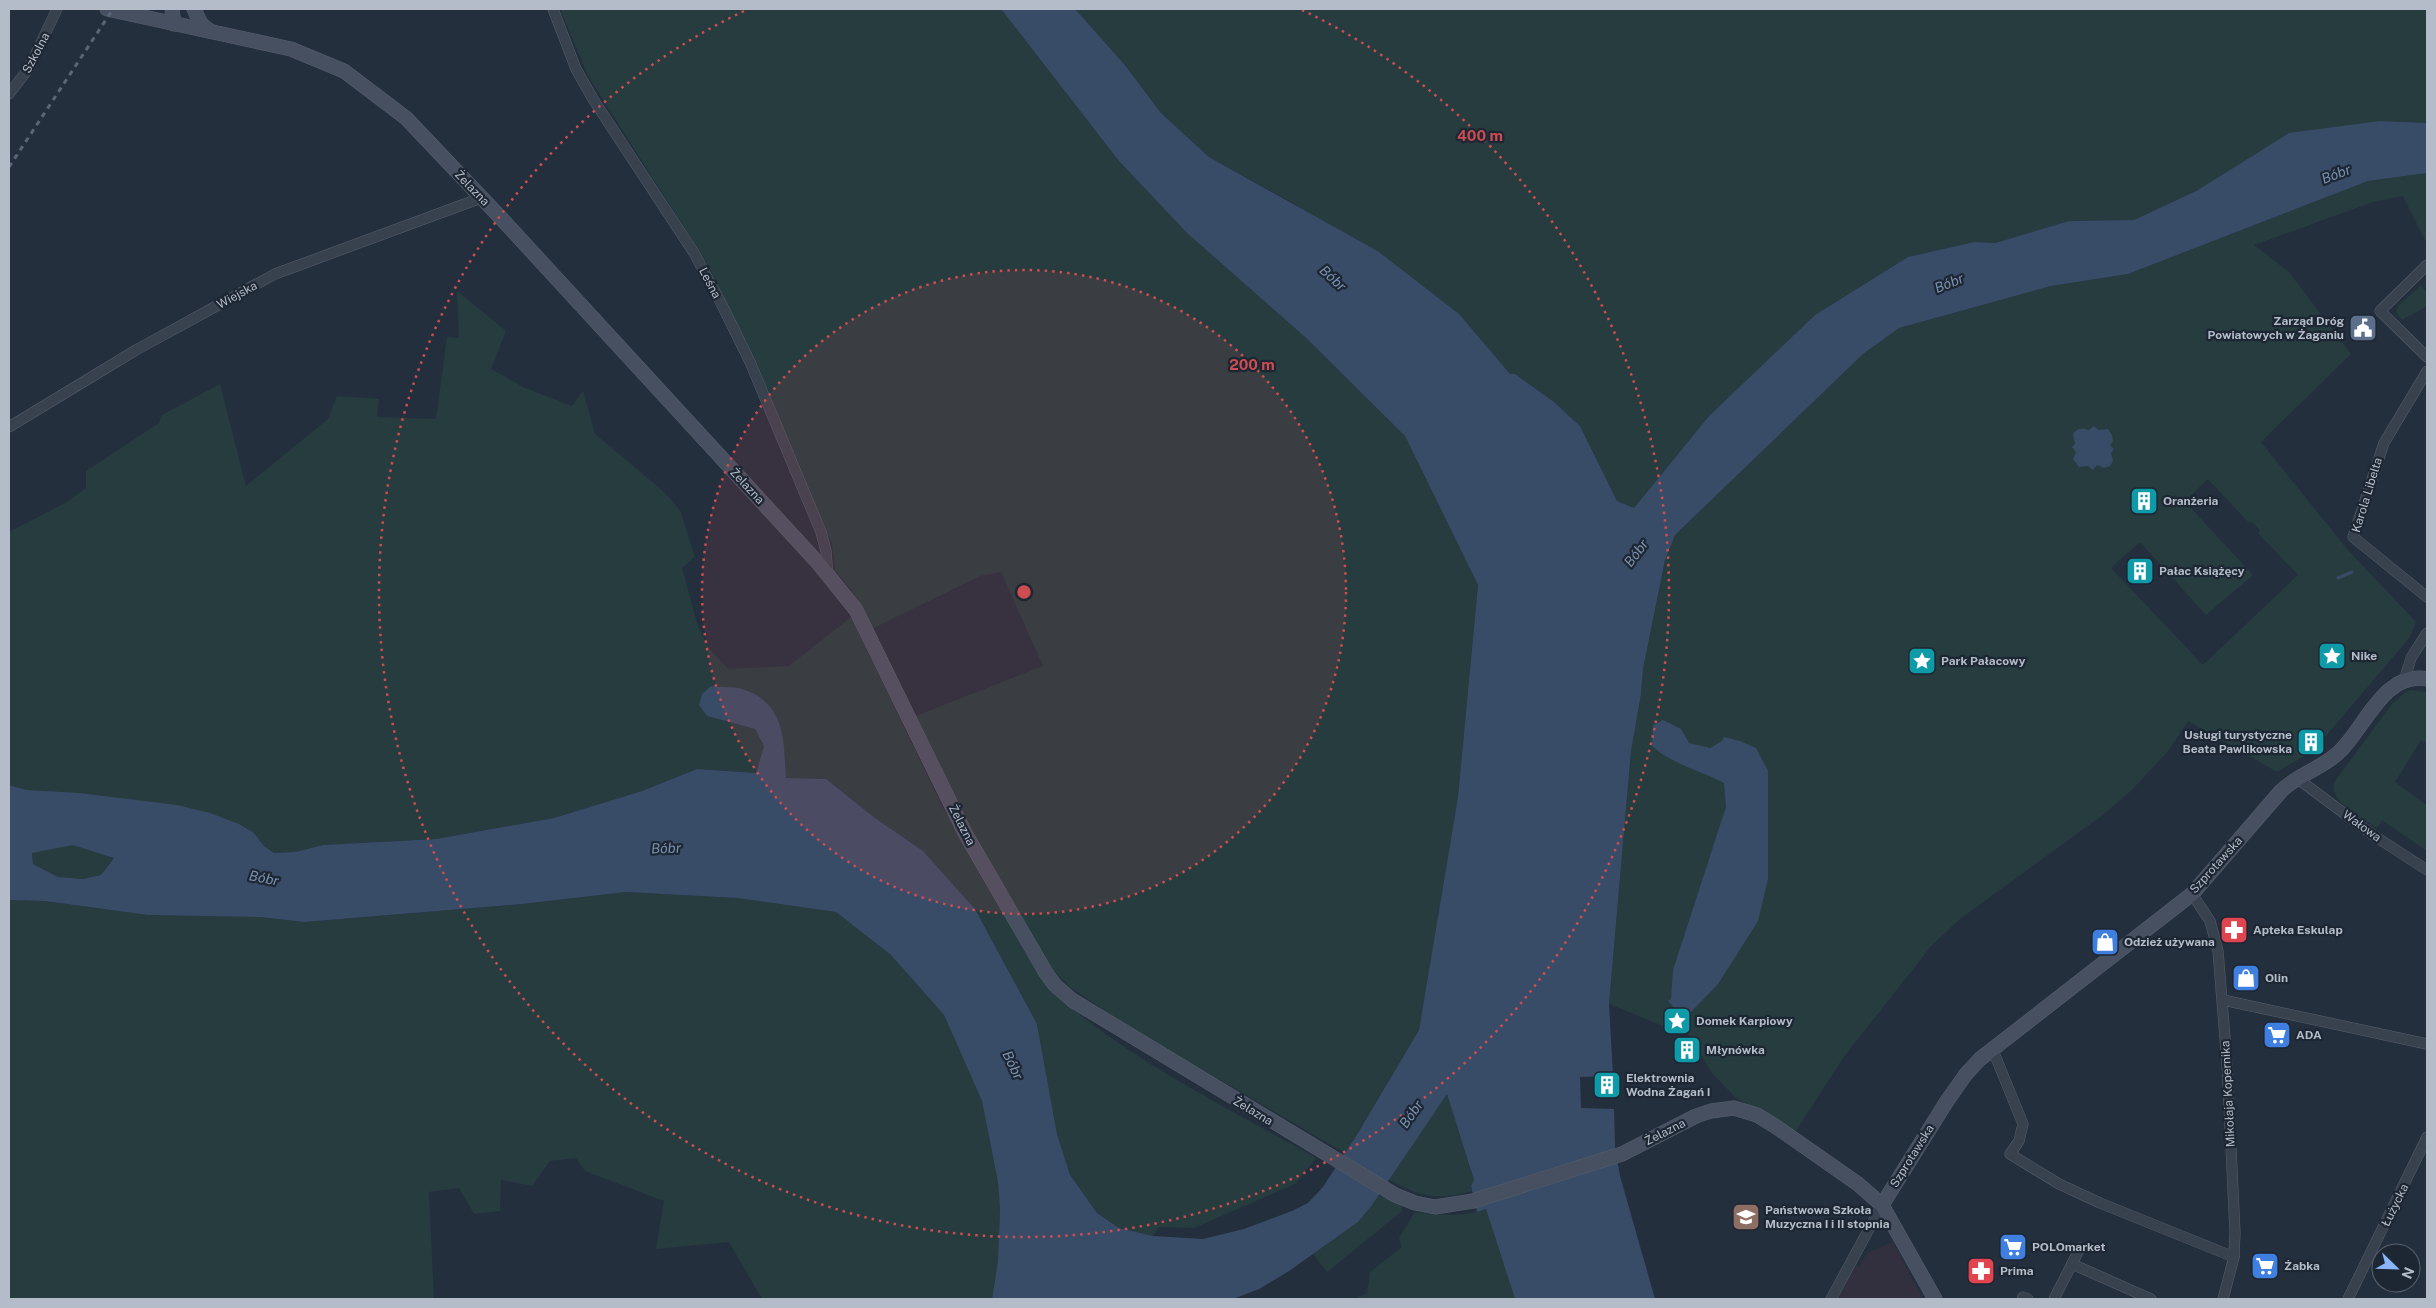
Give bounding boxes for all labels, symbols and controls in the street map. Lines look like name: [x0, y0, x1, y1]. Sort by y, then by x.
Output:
street label: Szkolna: [19, 30, 53, 76]
text: 400 m: [1457, 127, 1503, 144]
water label: Bóbr: [2319, 161, 2354, 187]
street label: Żelazna: [452, 167, 492, 209]
water label: Bóbr: [1317, 262, 1350, 295]
street label: Leśna: [696, 265, 724, 301]
water label: Bóbr: [1932, 270, 1967, 296]
street label: Wiejska: [215, 278, 259, 312]
public building icon: Zarząd Dróg Powiatowych w Żaganiu: [2348, 313, 2378, 343]
place label: Zarząd Dróg Powiatowych w Żaganiu: [2208, 314, 2344, 342]
text: 200 m: [1229, 356, 1275, 373]
street label: Karola Libelta: [2349, 456, 2385, 534]
street label: Żelazna: [727, 465, 767, 507]
building icon: Oranżeria: [2129, 486, 2159, 516]
place label: Oranżeria: [2163, 494, 2219, 508]
water label: Bóbr: [1621, 536, 1652, 570]
building icon: Pałac Książęcy: [2125, 556, 2155, 586]
place label: Pałac Książęcy: [2159, 564, 2245, 578]
centre of rings: [1015, 583, 1033, 601]
place icon: Nike: [2317, 641, 2347, 671]
place icon: Park Pałacowy: [1907, 646, 1937, 676]
place label: Nike: [2351, 649, 2377, 663]
place label: Park Pałacowy: [1941, 654, 2026, 668]
building icon: Usługi turystyczne Beata Pawlikowska: [2296, 727, 2326, 757]
place label: Usługi turystyczne Beata Pawlikowska: [2182, 728, 2292, 756]
street label: Żelazna: [946, 802, 978, 848]
street label: Wałowa: [2340, 807, 2384, 845]
street label: Szprotawska: [2187, 834, 2245, 896]
water label: Bóbr: [651, 839, 682, 857]
water label: Bóbr: [248, 867, 281, 889]
pharmacy icon: Apteka Eskulap: [2219, 915, 2249, 945]
place label: Apteka Eskulap: [2253, 923, 2343, 937]
shop icon: Odzież używana: [2090, 927, 2120, 957]
place label: Odzież używana: [2124, 935, 2215, 949]
shop icon: Olin: [2231, 963, 2261, 993]
place label: Olin: [2265, 971, 2288, 985]
place icon: Domek Karpiowy: [1662, 1006, 1692, 1036]
place label: Domek Karpiowy: [1696, 1014, 1793, 1028]
supermarket icon: ADA: [2262, 1020, 2292, 1050]
place label: ADA: [2296, 1028, 2322, 1042]
building icon: Młynówka: [1672, 1035, 1702, 1065]
street label: Mikołaja Kopernika: [2218, 1040, 2238, 1148]
place label: Młynówka: [1706, 1043, 1765, 1057]
water label: Bóbr: [999, 1048, 1027, 1083]
building icon: Elektrownia Wodna Żagań I: [1592, 1070, 1622, 1100]
place label: Elektrownia Wodna Żagań I: [1626, 1071, 1710, 1099]
street label: Żelazna: [1231, 1094, 1275, 1128]
water label: Bóbr: [1396, 1097, 1427, 1131]
street label: Żelazna: [1642, 1116, 1688, 1148]
street label: Szprotawska: [1887, 1122, 1937, 1190]
street label: Łużycka: [2379, 1181, 2411, 1229]
school or university icon: Państwowa Szkoła Muzyczna I i II stopnia: [1731, 1202, 1761, 1232]
place label: Państwowa Szkoła Muzyczna I i II stopnia: [1765, 1203, 1890, 1231]
supermarket icon: POLOmarket: [1998, 1232, 2028, 1262]
place label: POLOmarket: [2032, 1240, 2105, 1254]
north arrow: [2371, 1243, 2421, 1293]
supermarket icon: Żabka: [2250, 1251, 2280, 1281]
pharmacy icon: Prima: [1966, 1256, 1996, 1286]
place label: Żabka: [2284, 1259, 2320, 1273]
place label: Prima: [2000, 1264, 2034, 1278]
text: N: [2398, 1265, 2417, 1281]

